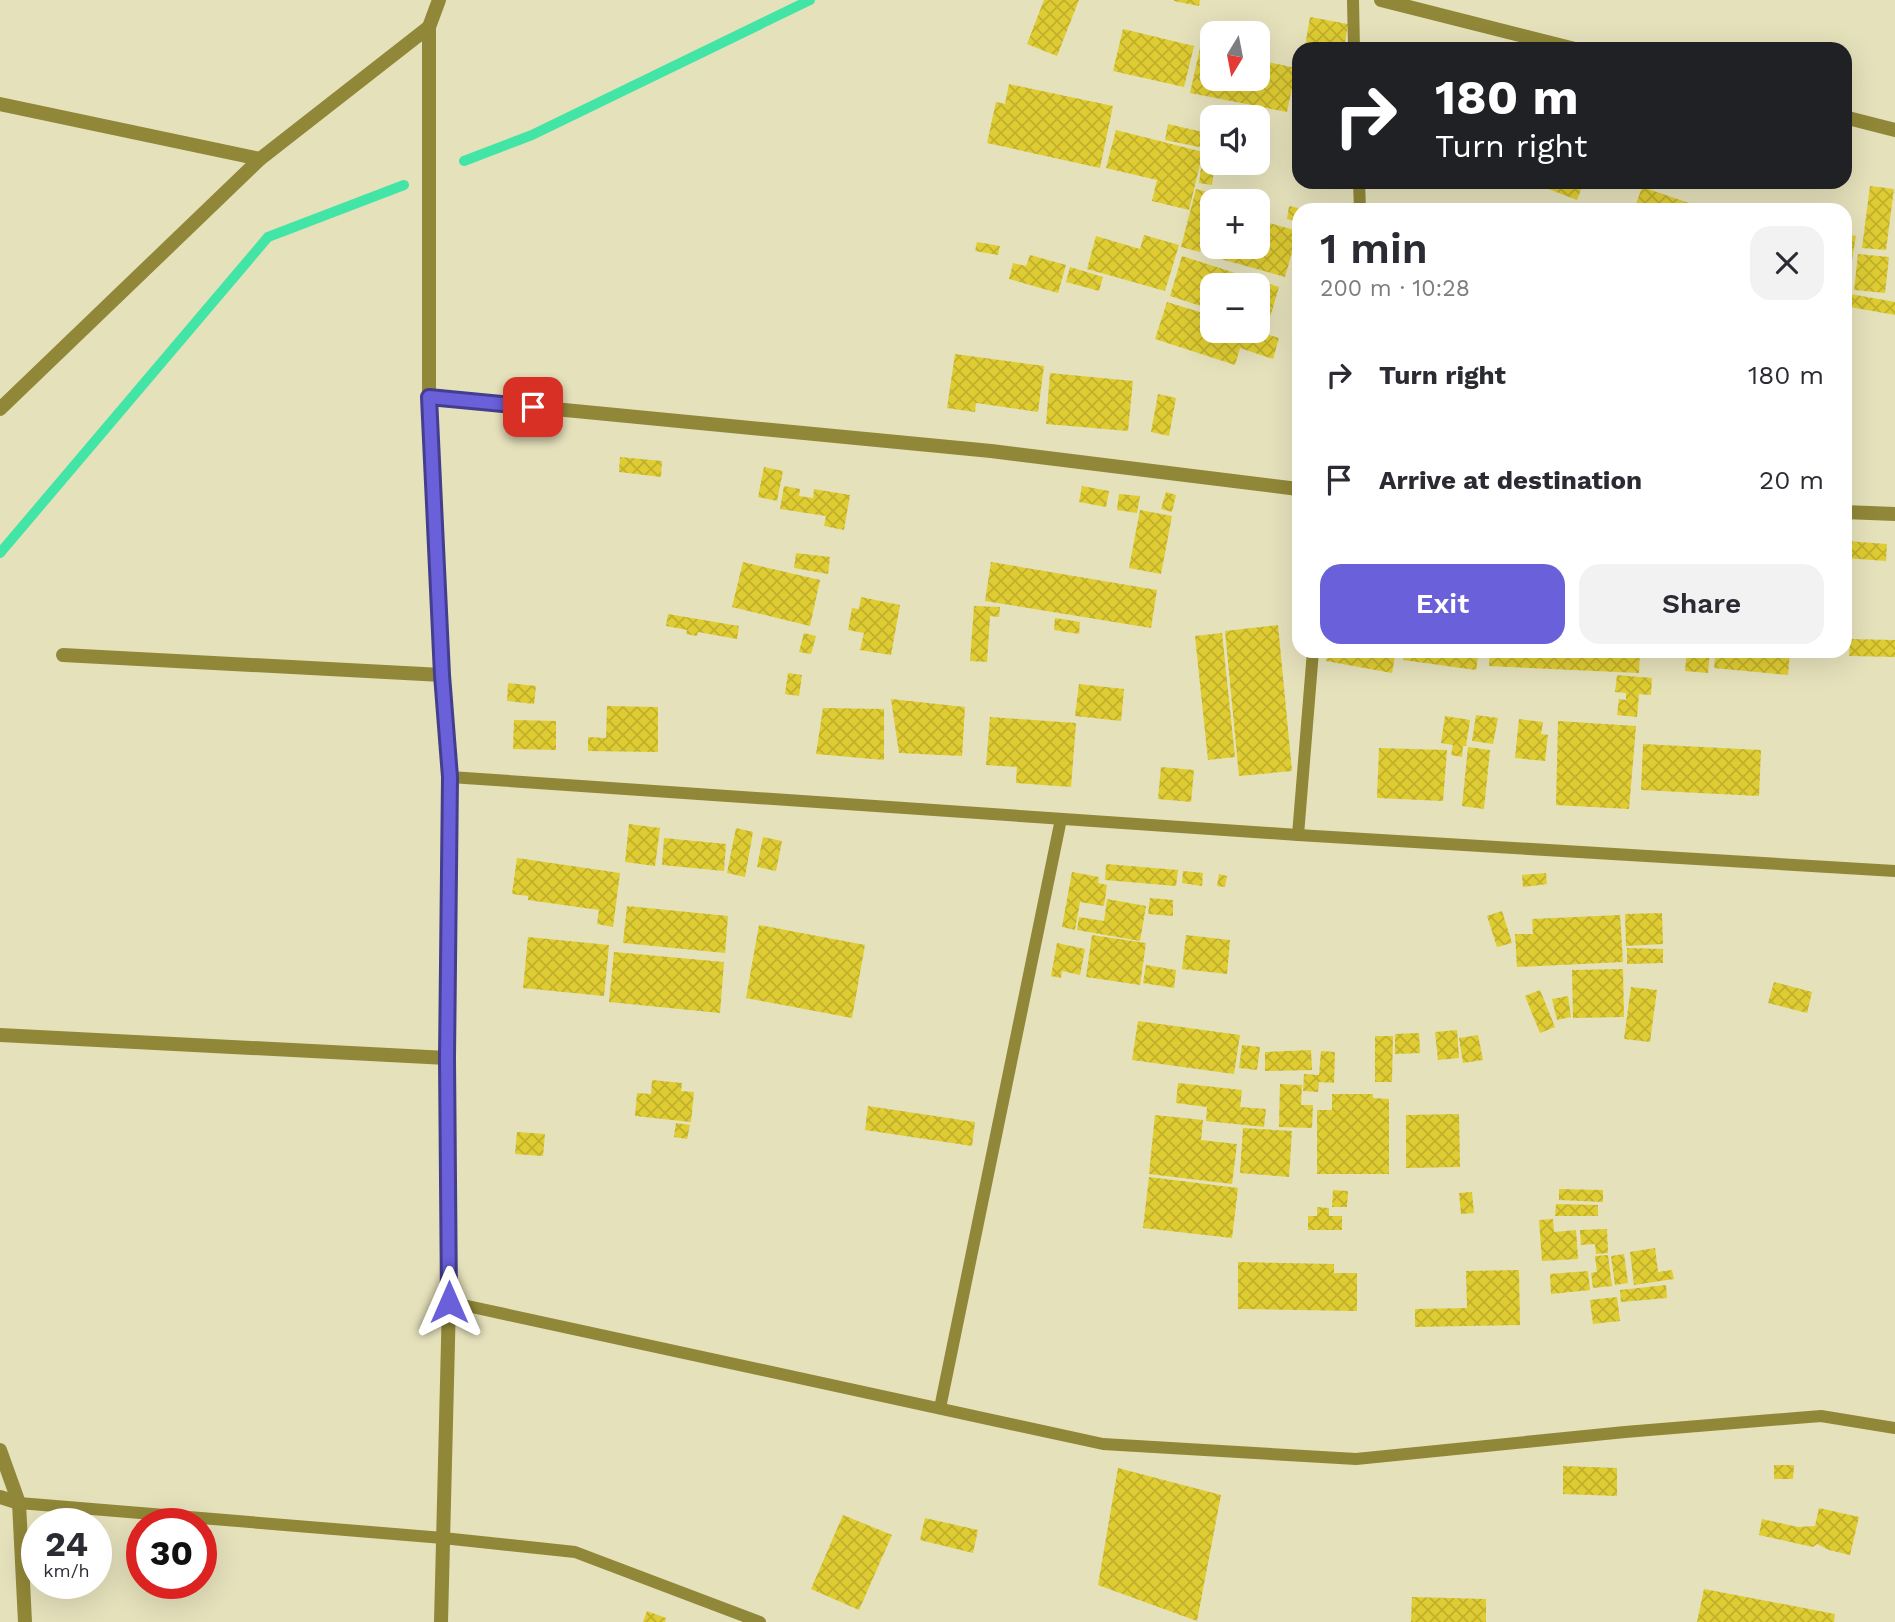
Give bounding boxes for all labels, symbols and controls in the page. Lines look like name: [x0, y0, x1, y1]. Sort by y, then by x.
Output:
north arrow: [1200, 21, 1270, 91]
map controls: [1200, 21, 1270, 343]
text: 180 m: [1435, 68, 1579, 126]
icon: right: [1320, 70, 1411, 161]
button: sound: [1200, 105, 1270, 175]
text: Turn right: [1435, 127, 1587, 165]
button: +: [1200, 189, 1270, 259]
text: 1 min: [1320, 224, 1428, 273]
button: close: [1750, 226, 1824, 300]
button: −: [1200, 273, 1270, 343]
text: 200 m · 10:28: [1320, 275, 1470, 302]
icon: right: [1320, 356, 1358, 394]
text: Turn right: [1379, 360, 1506, 390]
text: 180 m: [1748, 360, 1824, 390]
pin: [503, 377, 563, 437]
icon: arrive: [514, 388, 552, 426]
icon: arrive: [1320, 461, 1358, 499]
text: Arrive at destination: [1379, 465, 1642, 495]
text: 20 m: [1759, 465, 1824, 495]
button: Exit: [1320, 564, 1565, 644]
button: Share: [1579, 564, 1824, 644]
position arrow: [412, 1265, 486, 1339]
speed limit sign: 30: [126, 1508, 217, 1599]
text: 24: [45, 1523, 88, 1565]
text: km/h: [43, 1560, 90, 1581]

